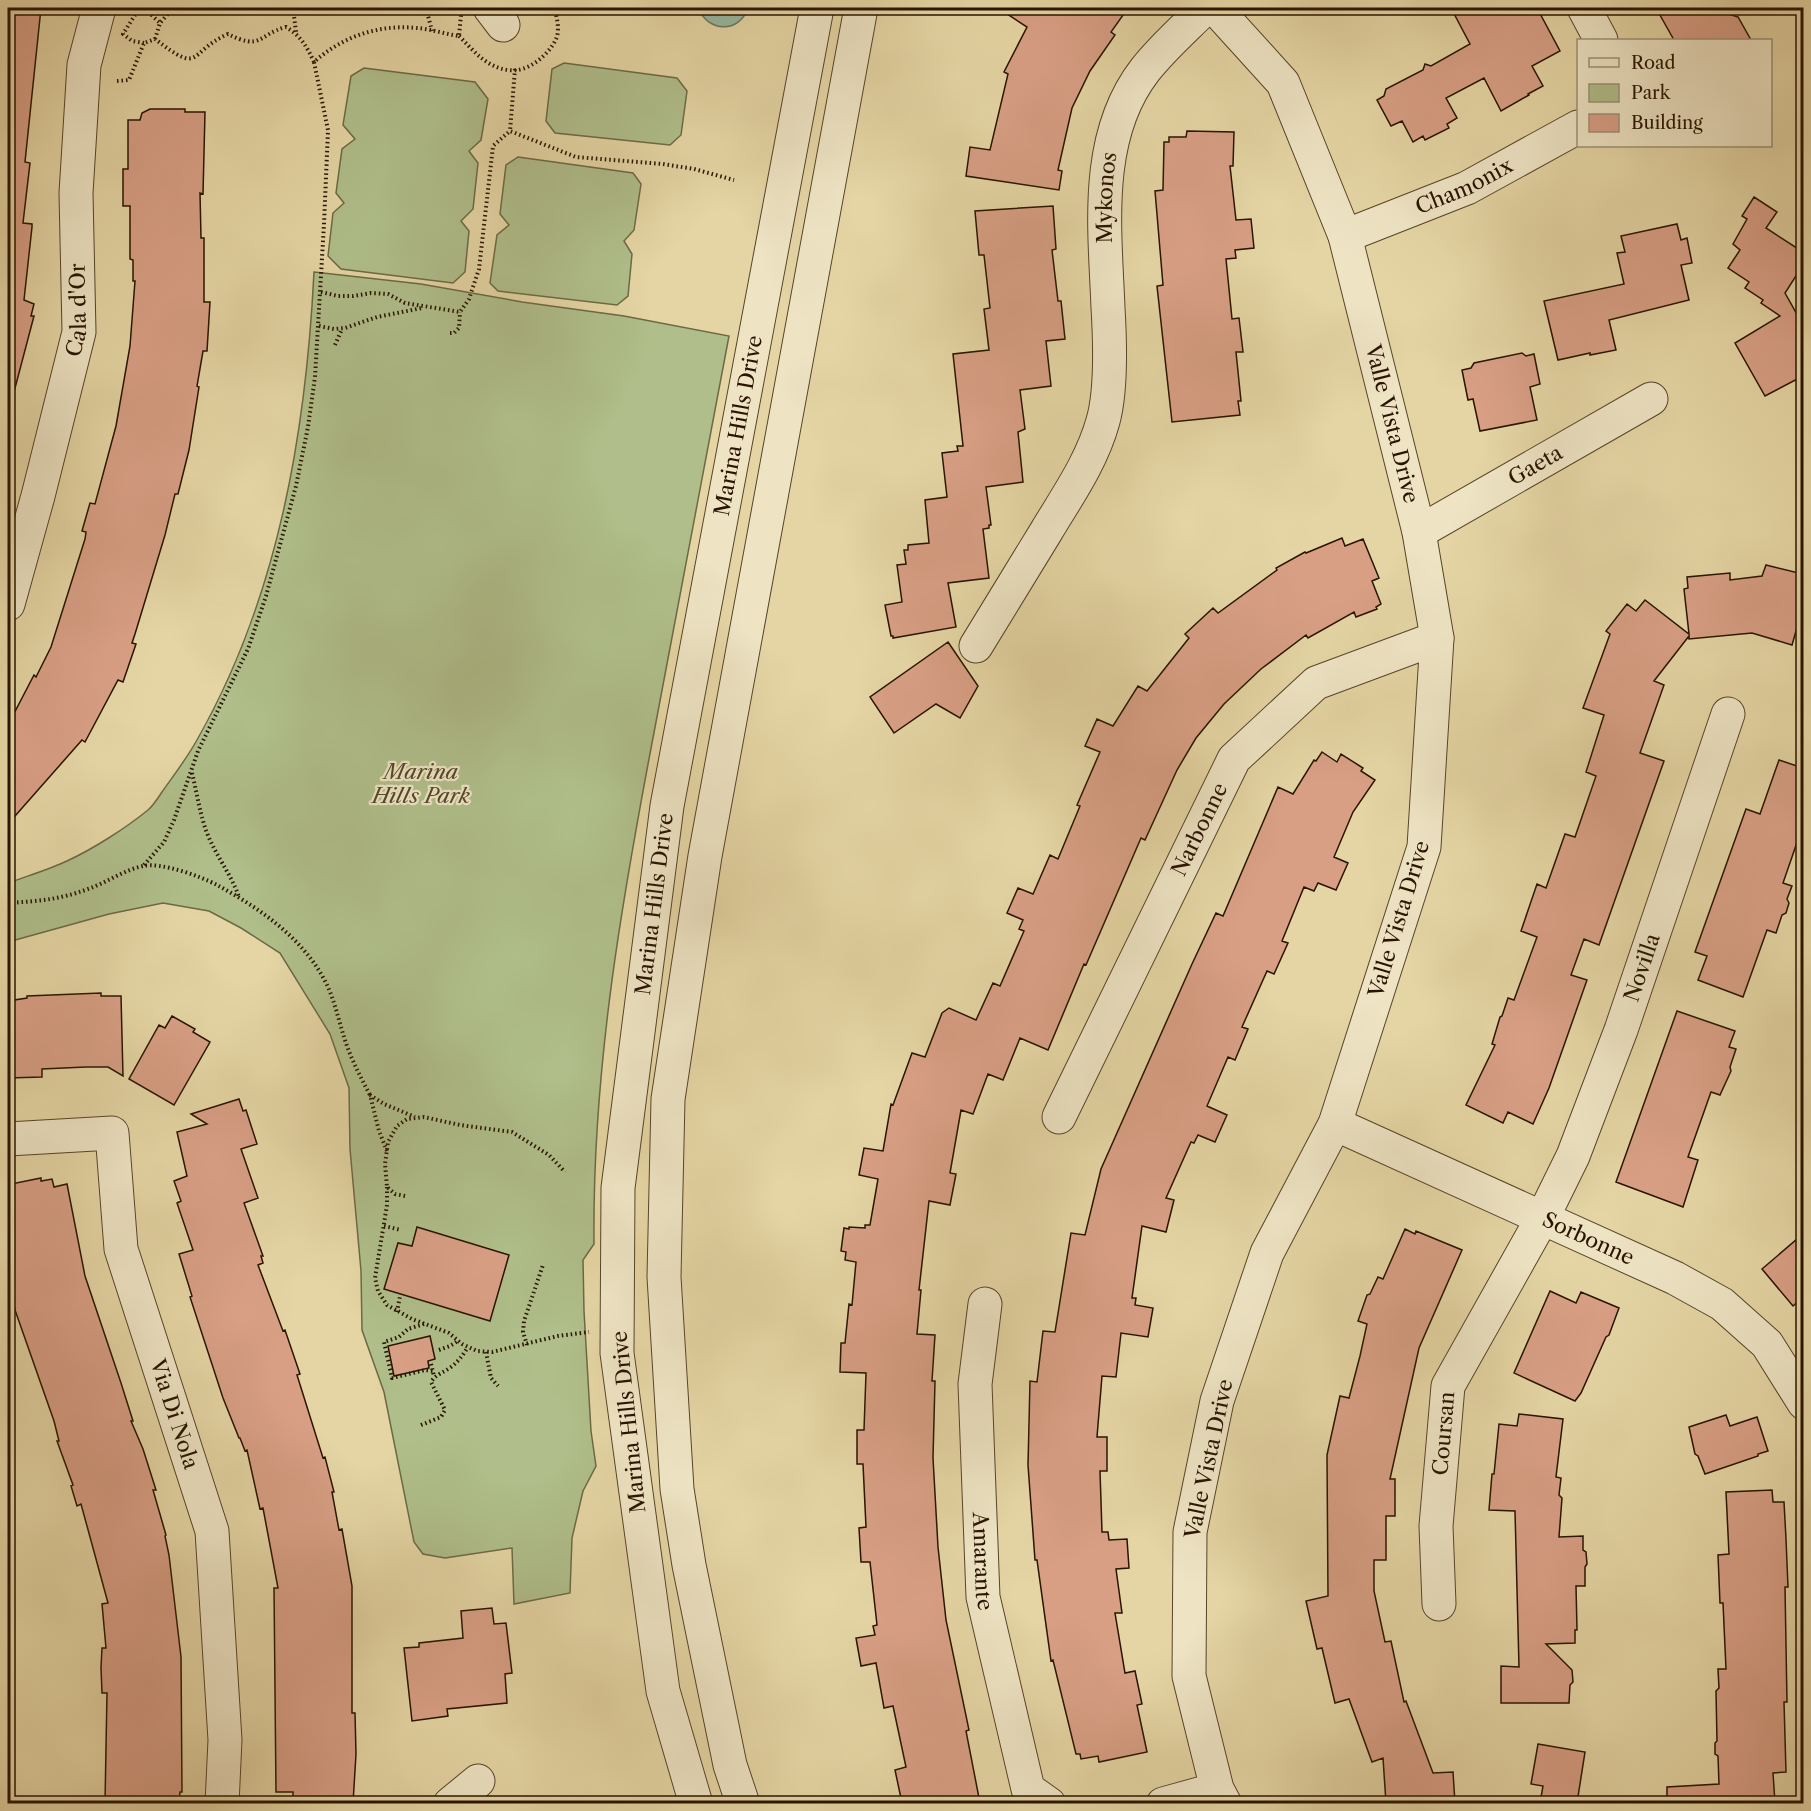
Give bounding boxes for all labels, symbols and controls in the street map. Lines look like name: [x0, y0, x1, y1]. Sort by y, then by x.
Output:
legend: [1577, 39, 1772, 147]
text: Road: [1631, 52, 1676, 74]
text: Park: [1631, 82, 1672, 104]
text: Building: [1631, 112, 1703, 134]
street label: Mykonos: [1092, 150, 1122, 244]
street label: Chamonix: [1412, 152, 1517, 219]
street label: Cala d'Or: [60, 263, 91, 359]
street label: Marina Hills Drive: [709, 333, 767, 518]
street label: Valle Vista Drive: [1360, 341, 1424, 506]
street label: Gaeta: [1504, 439, 1567, 490]
park label: Marina Hills Park: [370, 759, 470, 808]
street label: Narbonne: [1166, 779, 1232, 880]
street label: Marina Hills Drive: [630, 812, 678, 997]
street label: Valle Vista Drive: [1363, 838, 1434, 1001]
street label: Novilla: [1618, 929, 1665, 1005]
street label: Sorbonne: [1539, 1207, 1638, 1270]
street label: Marina Hills Drive: [607, 1330, 651, 1514]
street label: Via Di Nola: [145, 1355, 204, 1473]
street label: Valle Vista Drive: [1179, 1377, 1238, 1542]
street label: Coursan: [1427, 1390, 1459, 1476]
street label: Amarante: [968, 1511, 999, 1613]

